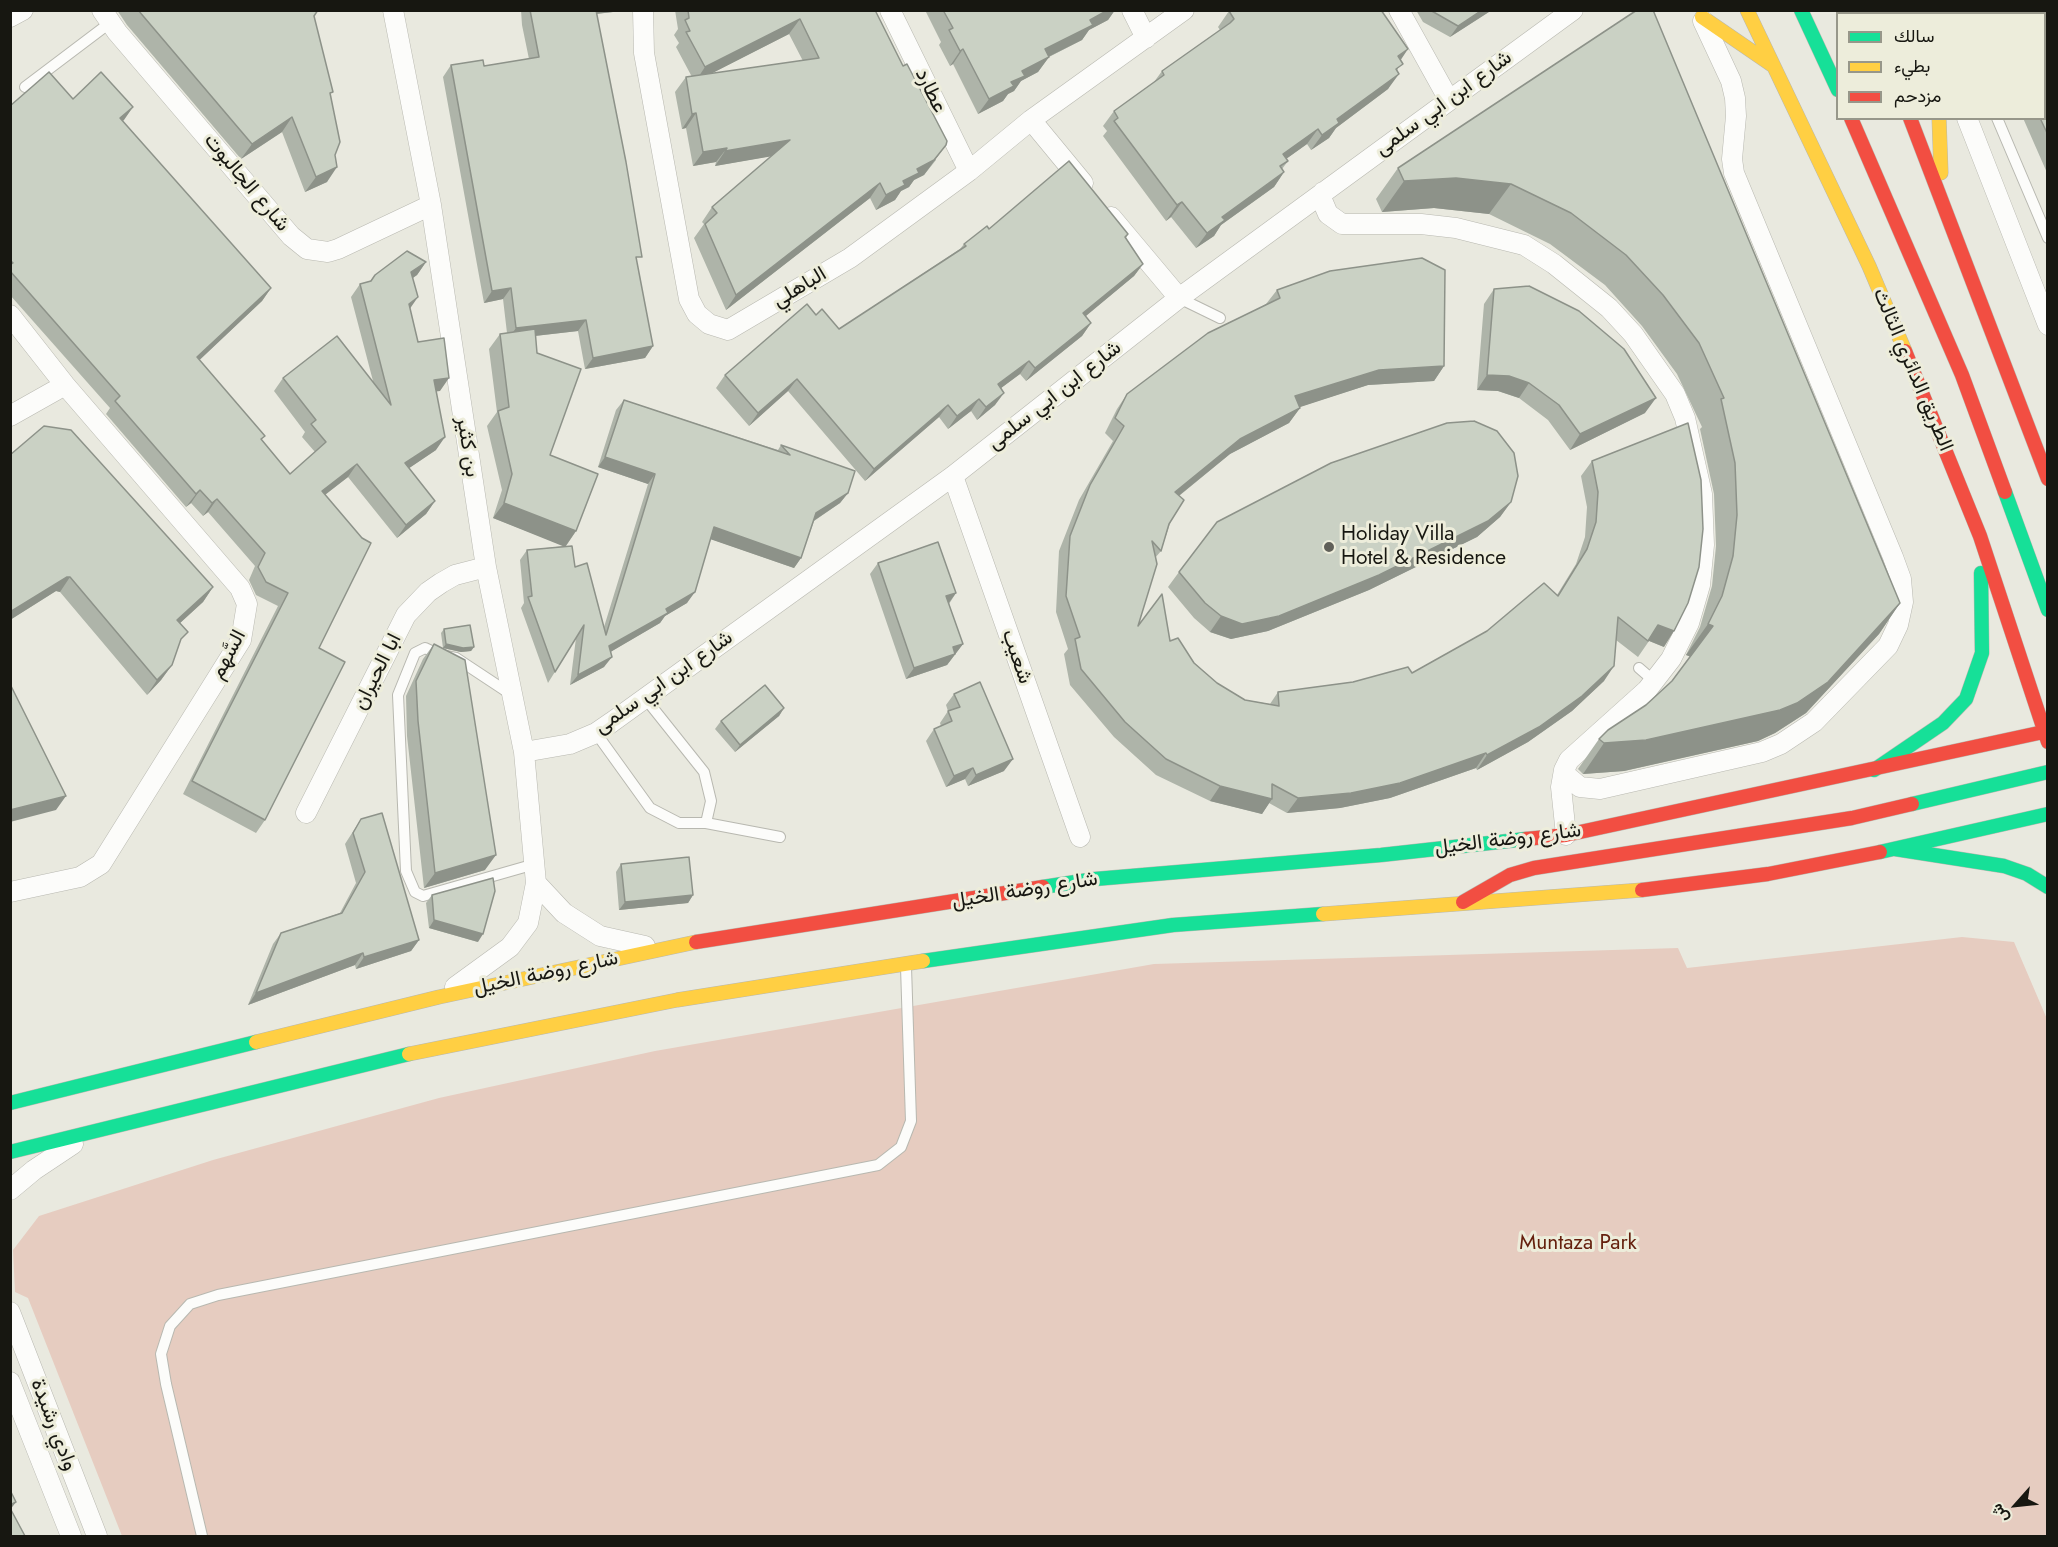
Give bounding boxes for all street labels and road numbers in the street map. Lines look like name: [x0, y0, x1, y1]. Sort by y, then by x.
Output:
street label: شارع ابن ابي سلمى: [1371, 46, 1517, 162]
street label: عطارد: [909, 65, 951, 117]
street label: شارع الجالبوت: [198, 129, 294, 237]
street label: الباهلي: [768, 262, 832, 314]
street label: الطريق الدائري الثالث: [1866, 285, 1958, 455]
street label: شارع ابن ابي سلمى: [983, 336, 1127, 456]
street label: بن كثير: [450, 415, 484, 479]
street label: السَّهم: [206, 626, 252, 684]
street label: شارع ابن ابي سلمى: [590, 626, 738, 740]
street label: شعيب: [995, 627, 1037, 687]
street label: ابا الحيران: [348, 630, 408, 714]
street label: شارع روضة الخيل: [1433, 819, 1583, 861]
street label: شارع روضة الخيل: [950, 867, 1100, 915]
street label: شارع روضة الخيل: [471, 946, 621, 1002]
street label: وادي رشيدة: [24, 1376, 82, 1474]

